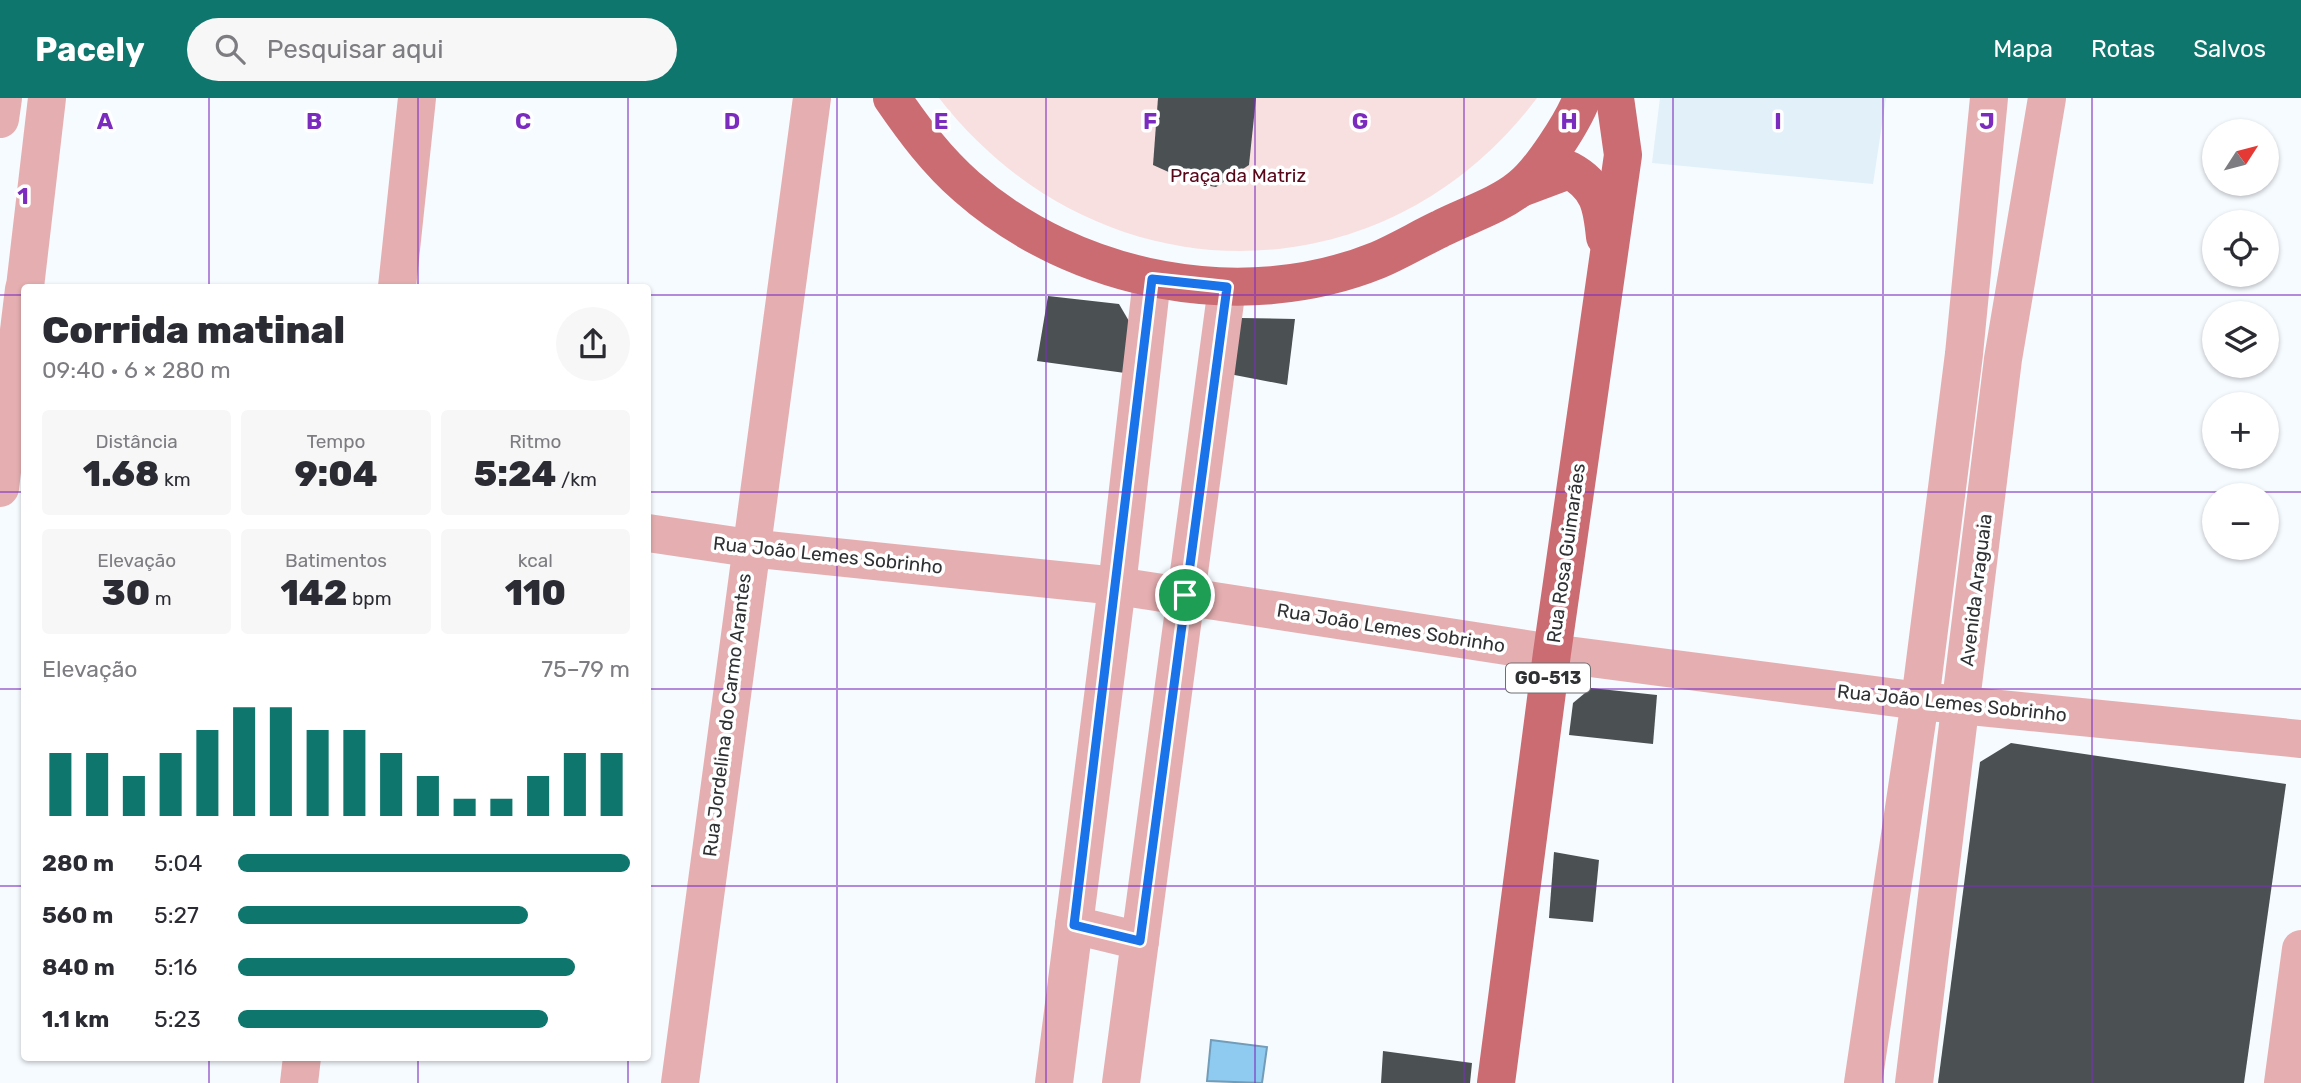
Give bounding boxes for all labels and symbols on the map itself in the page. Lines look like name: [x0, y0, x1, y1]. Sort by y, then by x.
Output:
text: A: [97, 107, 114, 135]
text: B: [306, 107, 322, 135]
text: C: [515, 107, 531, 135]
text: D: [724, 107, 740, 135]
text: E: [934, 107, 948, 135]
text: F: [1143, 107, 1157, 135]
text: G: [1352, 107, 1368, 135]
text: H: [1560, 107, 1578, 135]
text: I: [1774, 107, 1782, 135]
text: J: [1979, 107, 1995, 135]
north arrow: [2202, 119, 2278, 196]
park label: Praça da Matriz: [1170, 164, 1306, 187]
text: 1: [17, 182, 29, 210]
street label: Rua Rosa Guimarães: [1542, 462, 1590, 644]
street label: Avenida Araguaia: [1955, 512, 1997, 668]
street label: Rua João Lemes Sobrinho: [712, 531, 944, 579]
pin: [1155, 565, 1215, 625]
street label: Rua Jordelina do Carmo Arantes: [698, 572, 756, 858]
street label: Rua João Lemes Sobrinho: [1275, 599, 1507, 657]
road number: GO-513: [1506, 664, 1590, 692]
street label: Rua João Lemes Sobrinho: [1836, 679, 2068, 727]

